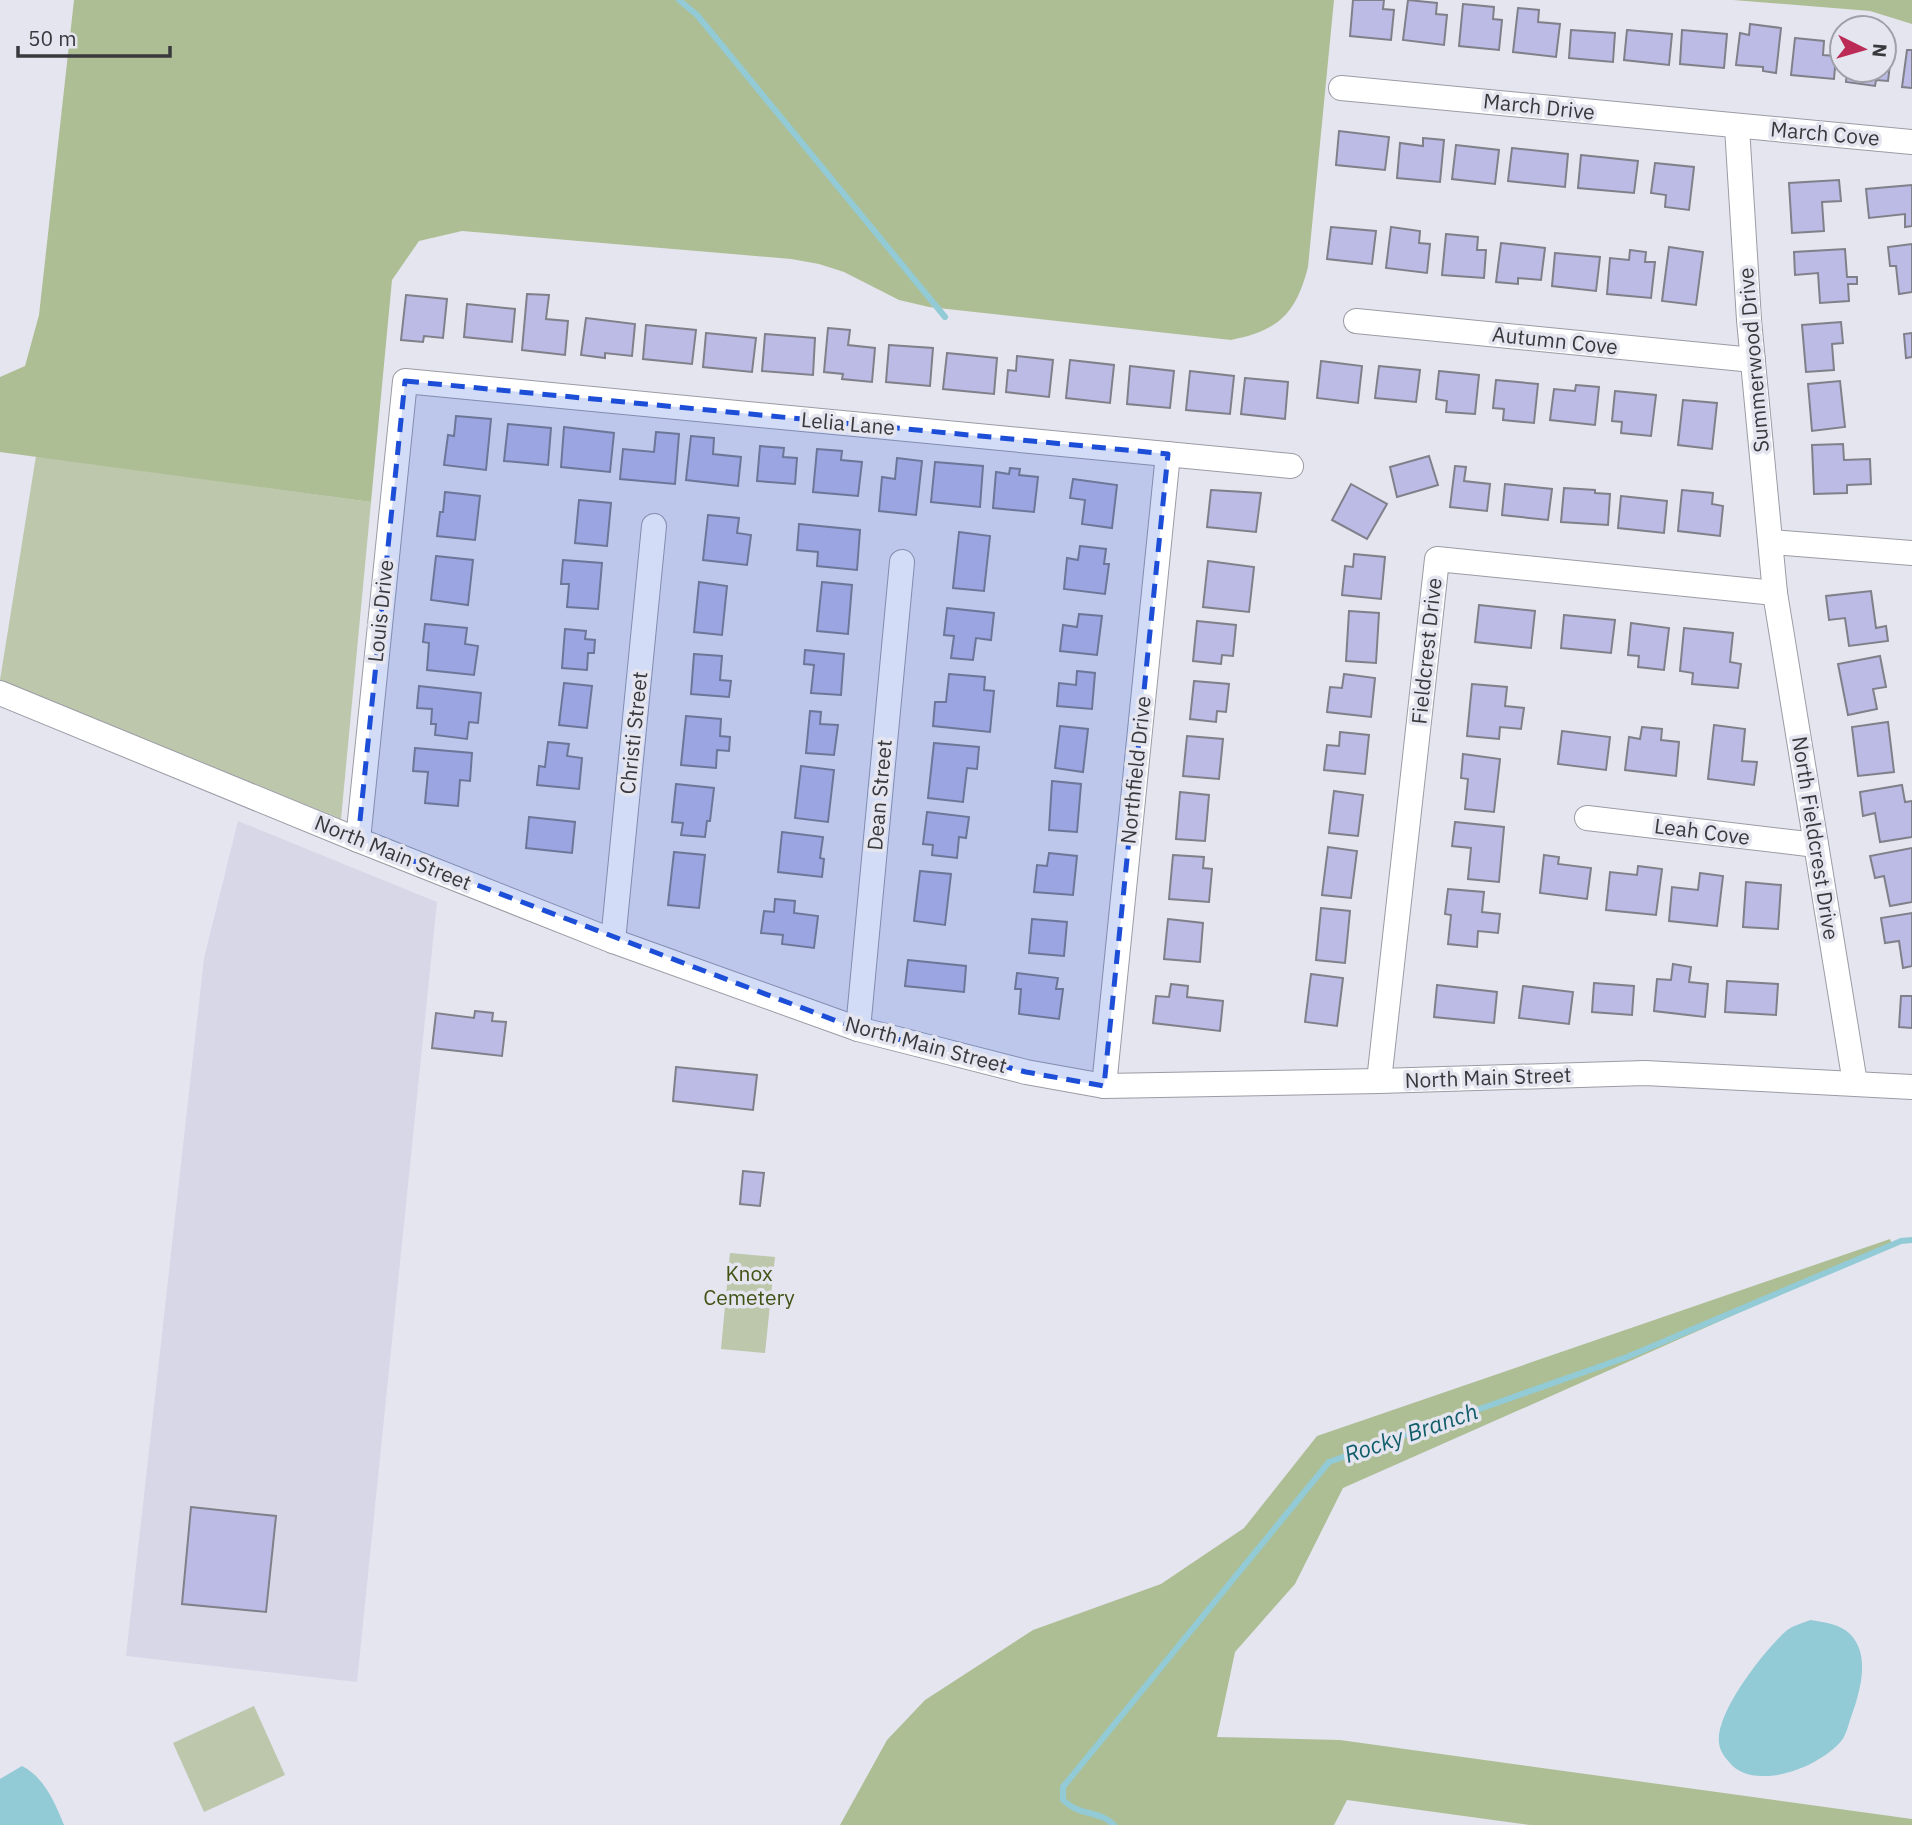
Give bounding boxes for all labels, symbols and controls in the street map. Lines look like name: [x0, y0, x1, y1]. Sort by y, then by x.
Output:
scale bar: [18, 14, 170, 58]
north arrow: [1828, 14, 1898, 84]
text: 50 m: [28, 24, 77, 52]
text: N: [1867, 43, 1892, 58]
street label: March Drive: [1482, 86, 1596, 126]
street label: March Cove: [1769, 114, 1881, 152]
street label: Summerwood Drive: [1731, 266, 1775, 454]
street label: Autumn Cove: [1491, 319, 1619, 361]
street label: Lelia Lane: [800, 405, 896, 441]
street label: Louis Drive: [361, 558, 399, 664]
street label: Fieldcrest Drive: [1404, 576, 1448, 726]
street label: Christi Street: [613, 670, 653, 796]
street label: Northfield Drive: [1113, 694, 1157, 845]
street label: North Fieldcrest Drive: [1786, 734, 1846, 942]
street label: Dean Street: [860, 738, 898, 852]
street label: North Main Street: [311, 808, 476, 896]
street label: Leah Cove: [1653, 811, 1752, 851]
street label: North Main Street: [842, 1009, 1010, 1079]
street label: North Main Street: [1404, 1060, 1572, 1094]
park label: Knox Cemetery: [703, 1259, 795, 1311]
water label: Rocky Branch: [1340, 1395, 1481, 1469]

